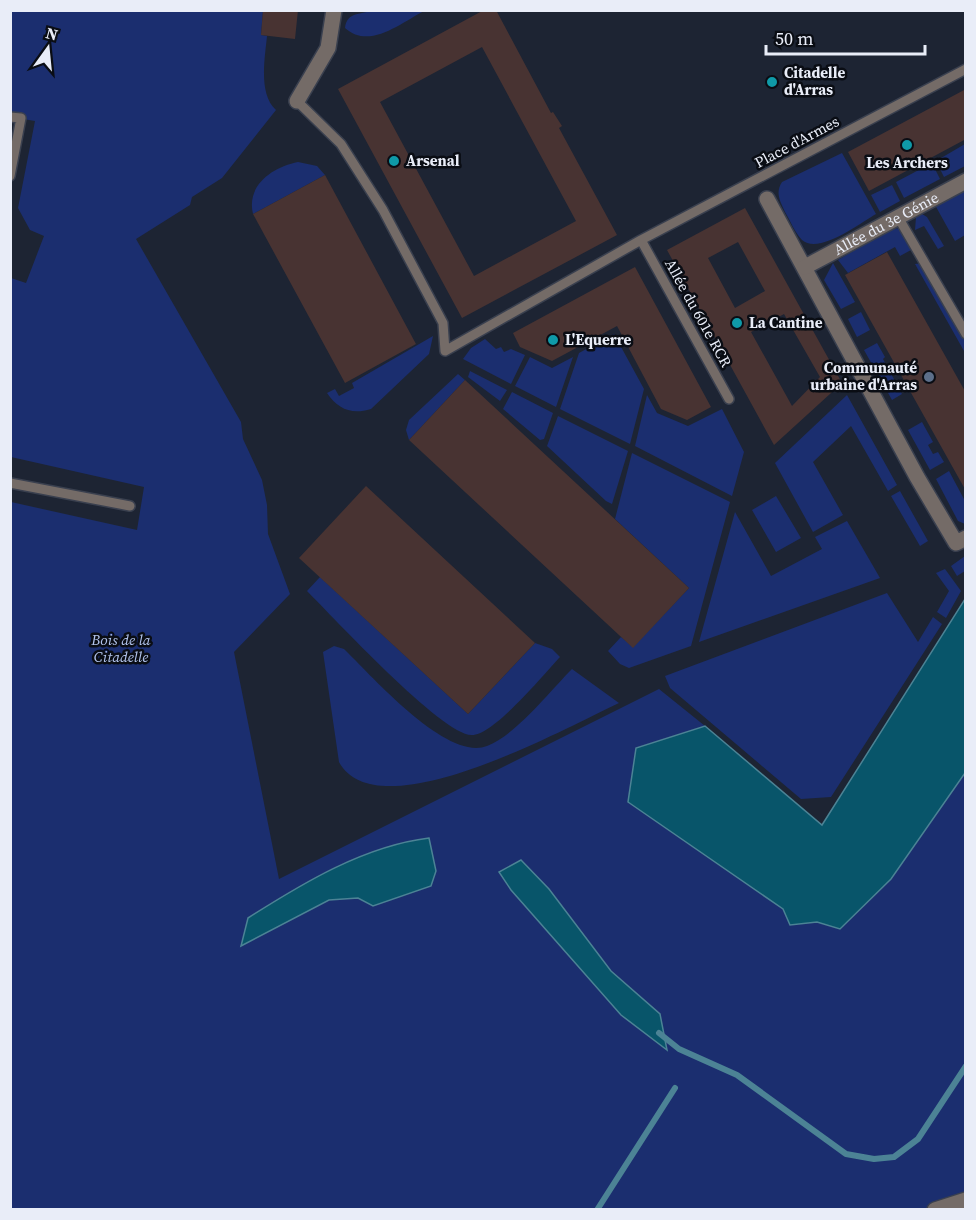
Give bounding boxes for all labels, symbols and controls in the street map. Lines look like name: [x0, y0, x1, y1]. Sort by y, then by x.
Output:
north arrow: [18, 18, 78, 78]
scale bar: [766, 18, 925, 56]
text: N: [43, 21, 61, 46]
text: 50 m: [775, 26, 813, 51]
place label: Citadelle d'Arras: [784, 62, 846, 100]
marker: Citadelle d'Arras: [765, 75, 779, 89]
street label: Place d'Armes: [751, 110, 843, 173]
marker: Les Archers: [900, 138, 914, 152]
place label: Arsenal: [406, 150, 460, 171]
place label: Les Archers: [866, 152, 948, 173]
marker: Arsenal: [387, 154, 401, 168]
street label: Allée du 3e Génie: [830, 186, 942, 260]
street label: Allée du 601e RCR: [660, 255, 737, 371]
place label: La Cantine: [749, 312, 823, 333]
marker: La Cantine: [730, 316, 744, 330]
place label: L'Equerre: [565, 329, 631, 350]
marker: L'Equerre: [546, 333, 560, 347]
place label: Communauté urbaine d'Arras: [810, 357, 917, 395]
marker: Communauté urbaine d'Arras: [922, 370, 936, 384]
park label: Bois de la Citadelle: [90, 629, 151, 667]

